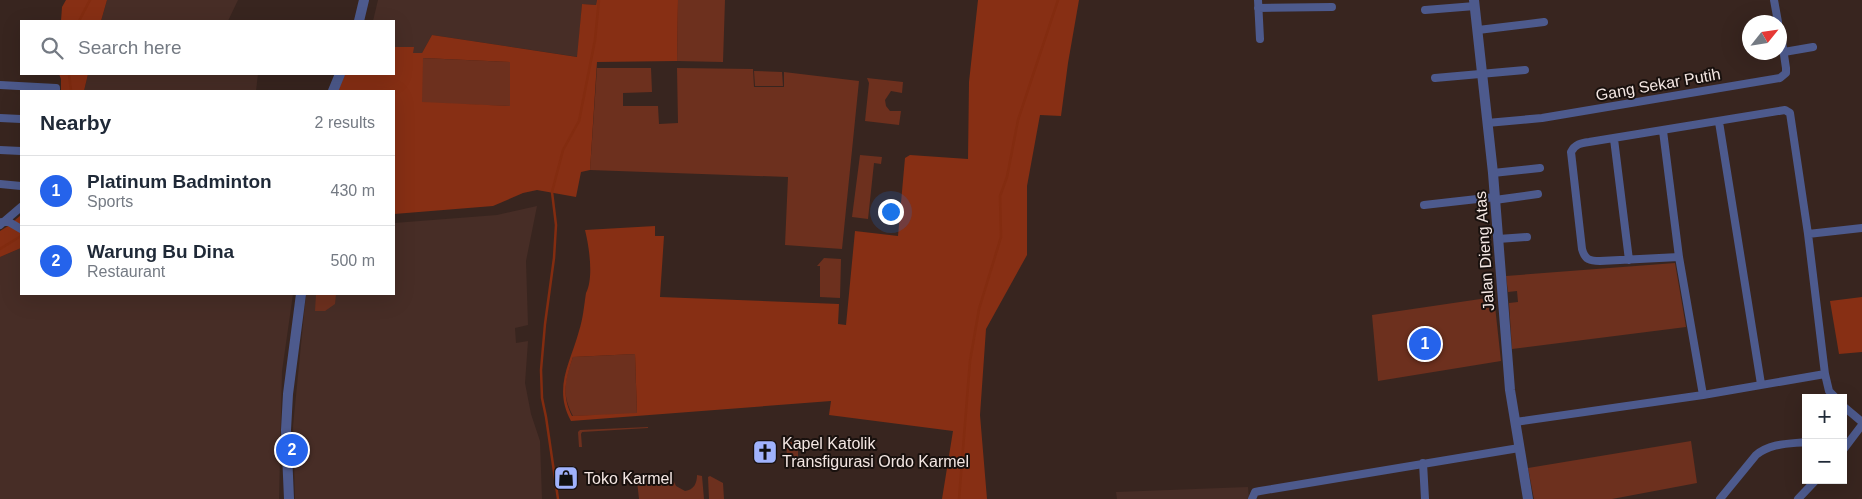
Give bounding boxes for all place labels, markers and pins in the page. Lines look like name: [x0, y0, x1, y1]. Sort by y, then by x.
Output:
pin: 1: [1409, 325, 1441, 363]
pin: 2: [276, 431, 308, 469]
place label: Kapel Katolik Transfigurasi Ordo Karmel: [782, 435, 969, 470]
church icon: Kapel Katolik Transfigurasi Ordo Karmel: [752, 439, 778, 465]
shop icon: Toko Karmel: [553, 465, 579, 491]
place label: Toko Karmel: [584, 470, 673, 487]

